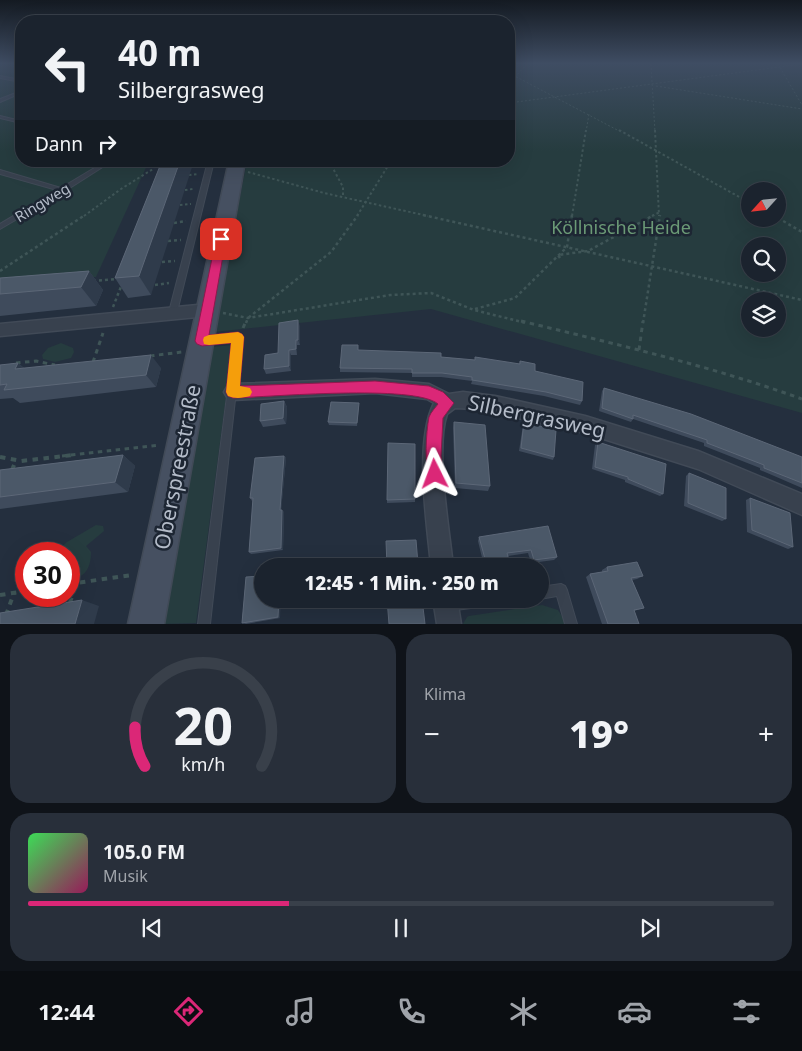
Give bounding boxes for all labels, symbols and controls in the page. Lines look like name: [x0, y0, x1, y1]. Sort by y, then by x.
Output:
text: 40 m: [118, 29, 201, 76]
icon: left: [35, 35, 100, 100]
text: Silbergrasweg: [118, 74, 265, 104]
icon: right: [93, 130, 121, 158]
text: Dann: [35, 131, 83, 157]
street label: Ringweg: [11, 178, 73, 226]
north arrow: [741, 182, 786, 228]
map controls: [741, 182, 786, 337]
park label: Köllnische Heide: [551, 215, 691, 239]
pin: [200, 218, 242, 260]
icon: arrive: [207, 225, 235, 253]
button: search: [741, 237, 786, 282]
button: layers: [741, 292, 786, 337]
street label: Oberspreestraße: [147, 382, 207, 552]
street label: Silbergrasweg: [466, 388, 608, 444]
position arrow: [408, 447, 460, 499]
speed limit sign: 30: [15, 542, 80, 607]
text: 12:45 · 1 Min. · 250 m: [304, 570, 499, 596]
text: Klima: [424, 683, 466, 705]
text: 20: [173, 689, 233, 760]
text: 19°: [569, 707, 629, 759]
text: −: [424, 714, 440, 752]
text: +: [758, 714, 774, 752]
text: km/h: [181, 752, 225, 776]
text: 105.0 FM: [103, 839, 185, 865]
text: Musik: [103, 865, 148, 887]
icon: previous: [138, 914, 166, 942]
icon: pause: [387, 914, 415, 942]
icon: next: [636, 914, 664, 942]
icon: directions: [171, 994, 206, 1029]
icon: music: [283, 994, 318, 1029]
icon: phone: [394, 994, 429, 1029]
icon: climate: [506, 994, 541, 1029]
icon: car: [617, 994, 652, 1029]
icon: filters: [729, 994, 764, 1029]
text: 12:44: [38, 996, 95, 1026]

